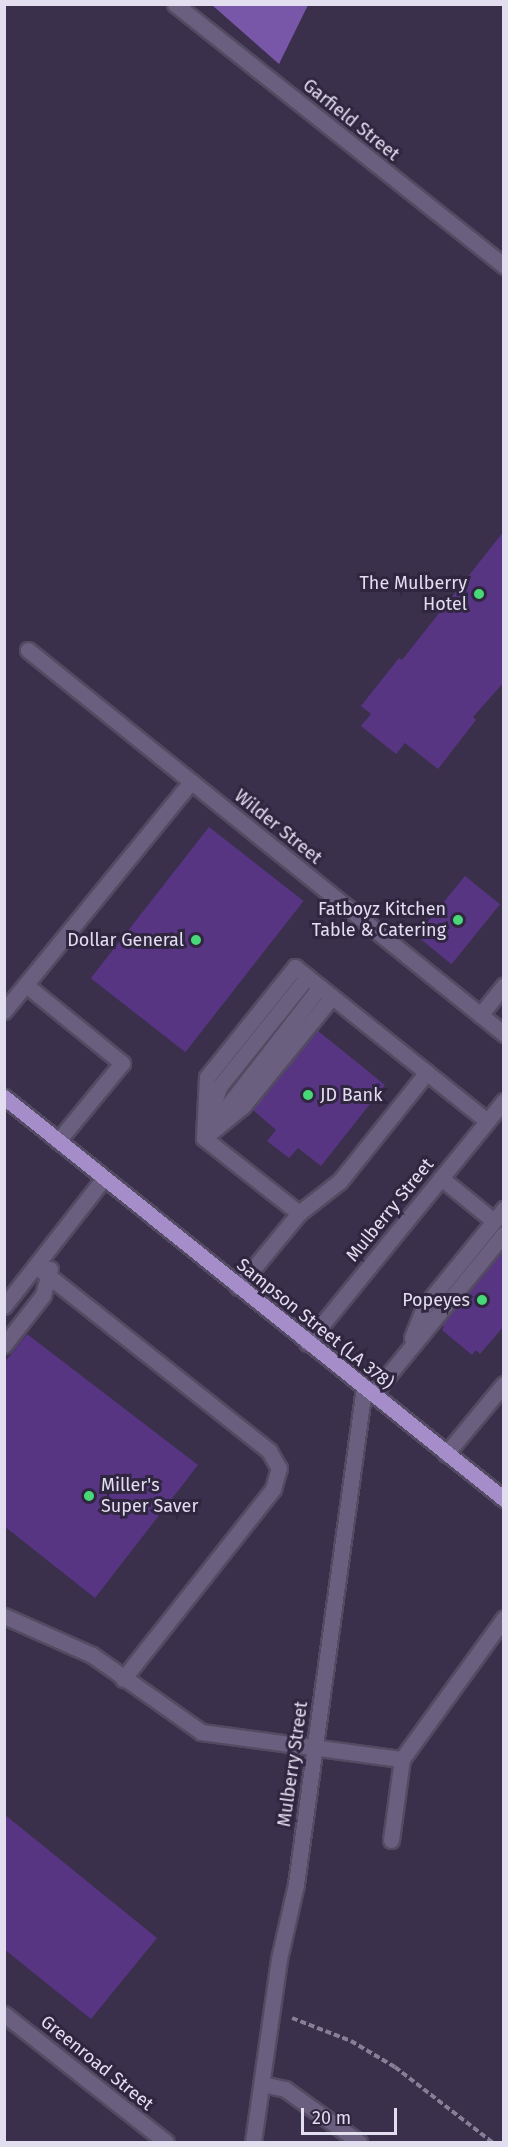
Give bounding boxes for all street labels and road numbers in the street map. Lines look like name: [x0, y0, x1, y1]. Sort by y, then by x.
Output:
street label: Garfield Street: [298, 75, 404, 165]
street label: Wilder Street: [230, 785, 326, 869]
street label: Mulberry Street: [342, 1154, 438, 1266]
street label: Sampson Street (LA 378): [232, 1254, 398, 1394]
street label: Mulberry Street: [273, 1700, 313, 1828]
street label: Greenroad Street: [36, 2011, 158, 2115]

